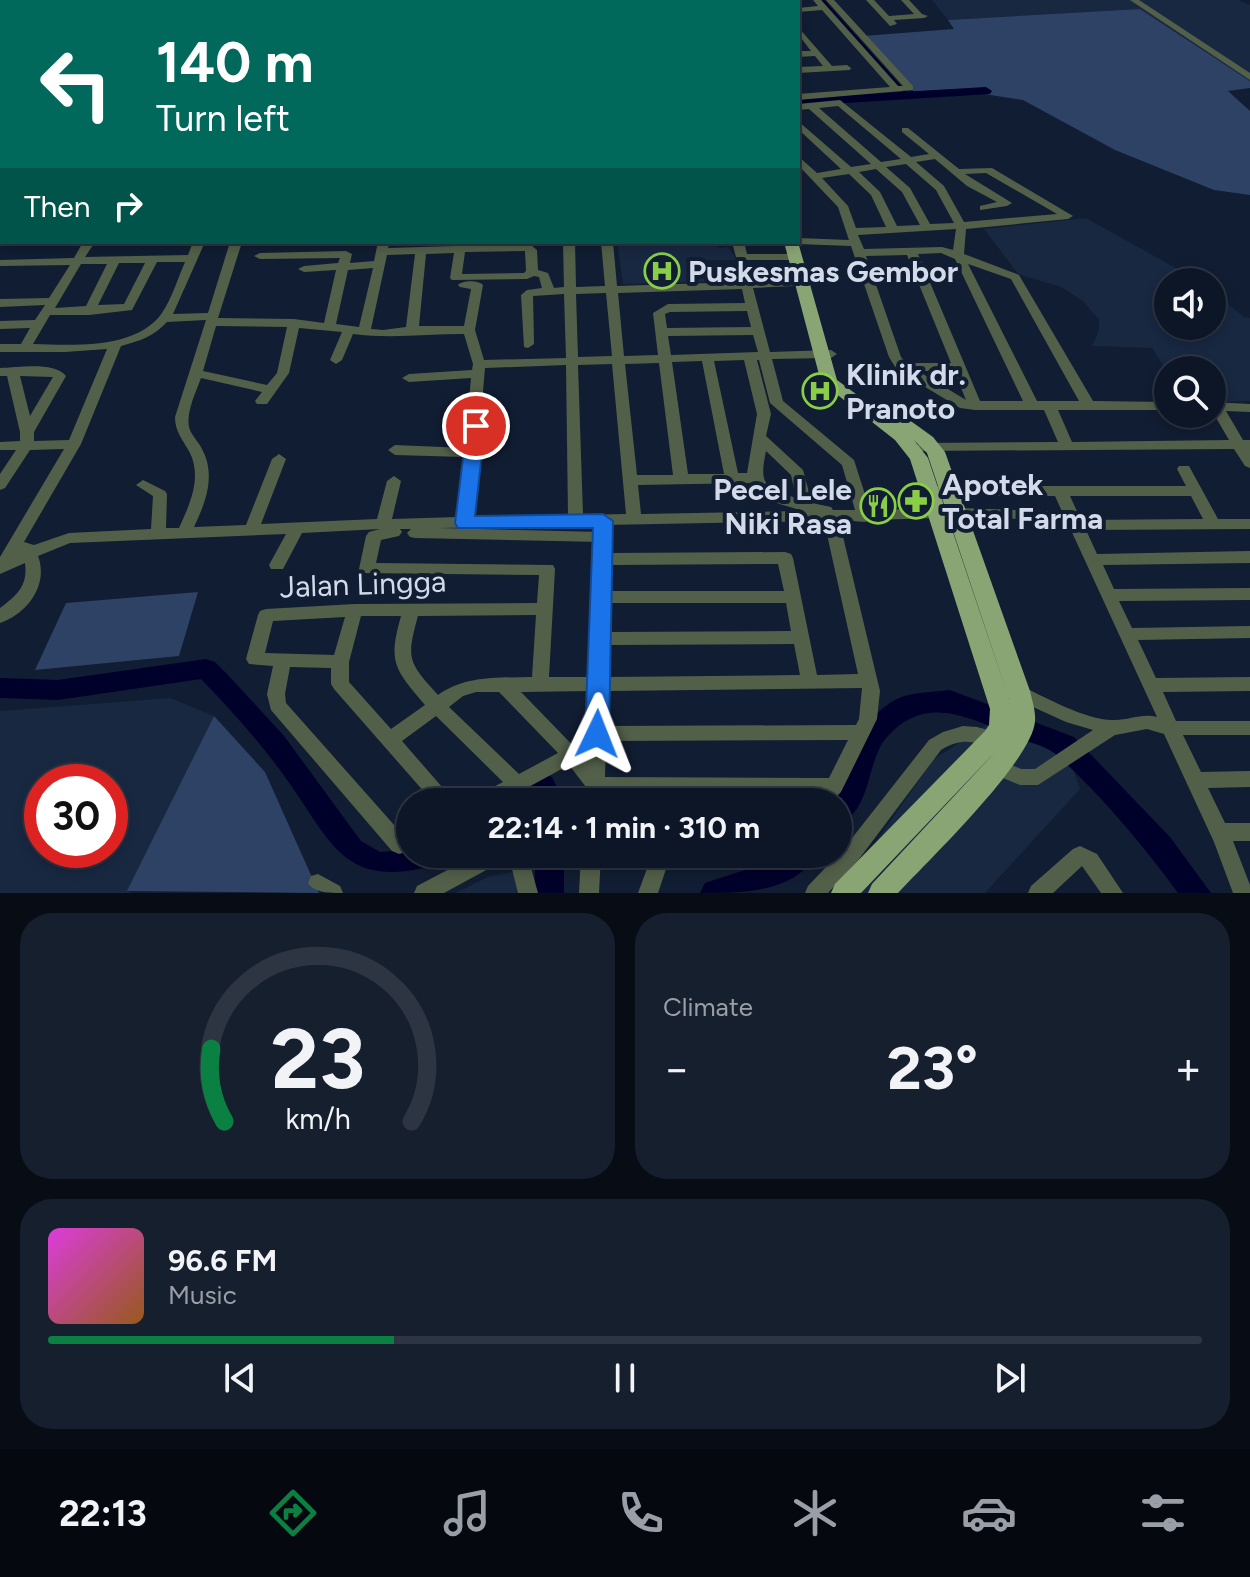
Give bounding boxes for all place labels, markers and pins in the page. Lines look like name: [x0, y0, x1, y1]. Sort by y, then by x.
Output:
hospital icon: Puskesmas Gembor: [643, 252, 681, 290]
place label: Puskesmas Gembor: [688, 253, 958, 290]
place label: Klinik dr. Pranoto: [846, 356, 966, 427]
hospital icon: Klinik dr. Pranoto: [801, 372, 839, 410]
pin: [442, 392, 510, 460]
place label: Apotek Total Farma: [942, 466, 1103, 537]
place label: Pecel Lele Niki Rasa: [713, 471, 852, 542]
pharmacy icon: Apotek Total Farma: [897, 482, 935, 520]
restaurant icon: Pecel Lele Niki Rasa: [859, 487, 897, 525]

